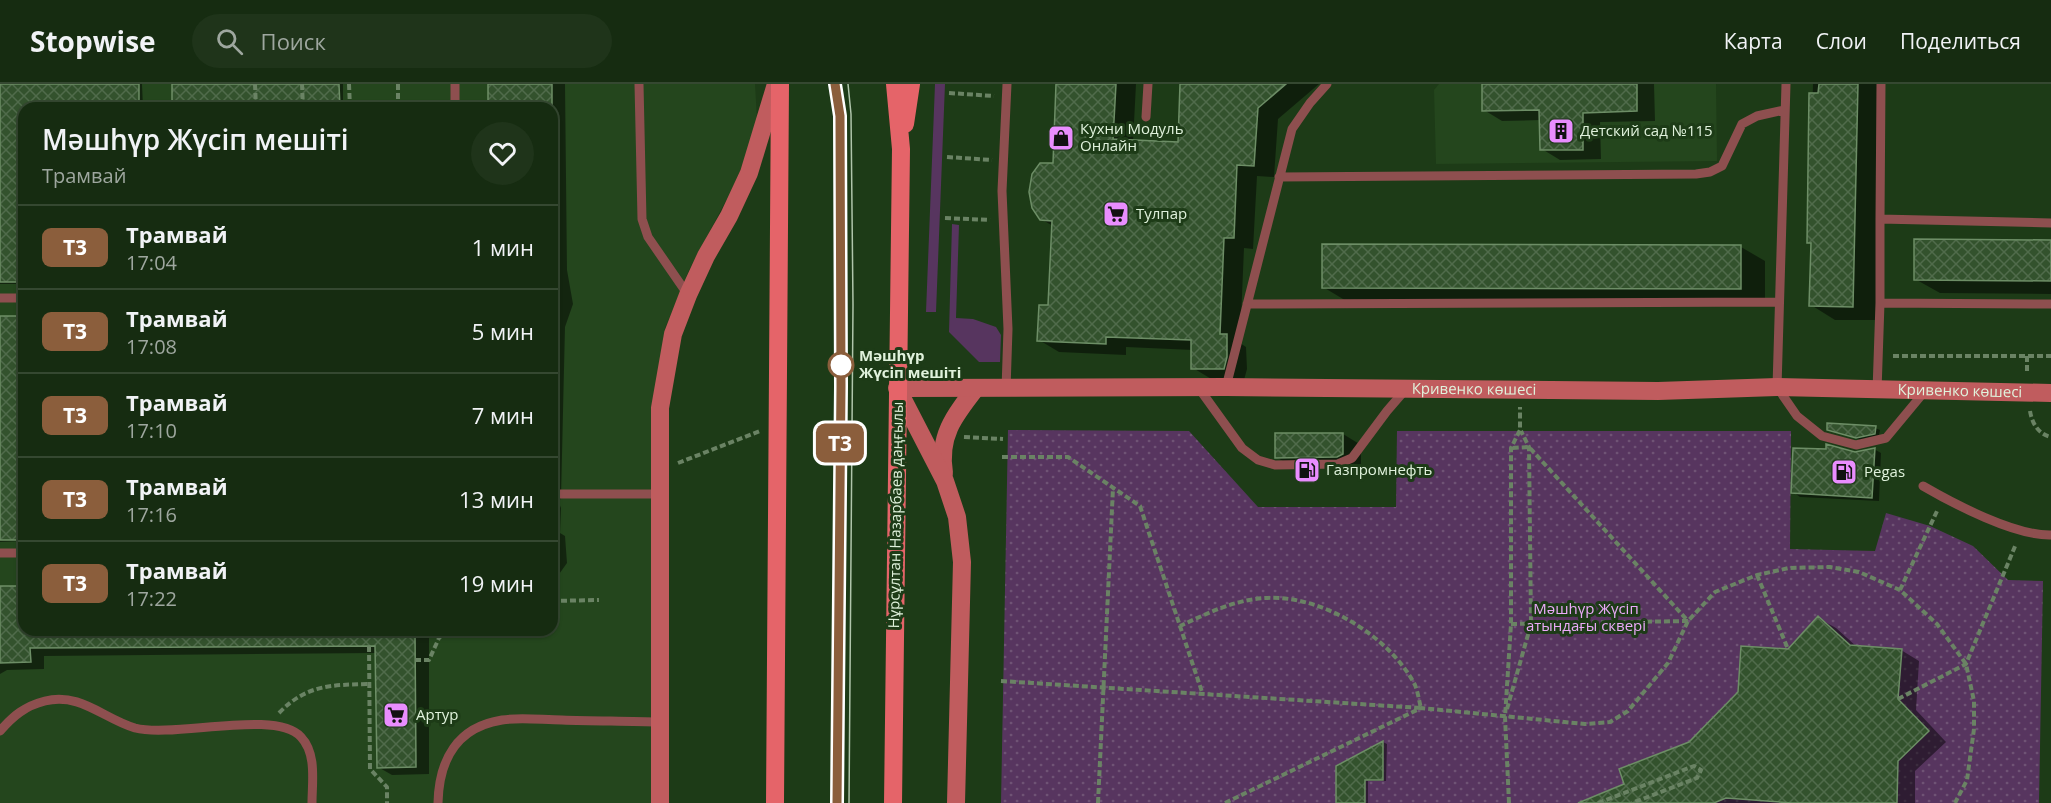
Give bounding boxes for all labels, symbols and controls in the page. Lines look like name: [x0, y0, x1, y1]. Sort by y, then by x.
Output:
search box: [192, 14, 612, 68]
text: Stopwise: [30, 22, 156, 60]
icon: search: [213, 25, 246, 58]
text: Поиск: [261, 26, 326, 56]
text: Карта: [1724, 27, 1783, 55]
text: Слои: [1816, 27, 1867, 55]
text: Поделиться: [1900, 27, 2021, 55]
building icon: Детский сад №115: [1546, 116, 1576, 146]
place label: Кухни Модуль Онлайн: [1080, 118, 1184, 155]
text: Мәшһүр Жүсіп мешіті: [42, 120, 349, 158]
place label: Детский сад №115: [1580, 120, 1713, 140]
button: heart: [471, 122, 534, 185]
shop icon: Кухни Модуль Онлайн: [1046, 123, 1076, 153]
text: Трамвай: [42, 162, 126, 189]
supermarket icon: Тулпар: [1101, 199, 1131, 229]
place label: Тулпар: [1136, 203, 1187, 223]
text: Трамвай: [126, 219, 228, 249]
text: 1 мин: [472, 232, 534, 262]
text: T3: [63, 233, 87, 261]
text: 17:04: [126, 249, 177, 276]
text: Трамвай: [126, 303, 228, 333]
text: 5 мин: [472, 316, 534, 346]
text: T3: [63, 317, 87, 345]
text: 17:08: [126, 333, 177, 360]
place label: Мәшһүр Жүсіп мешіті: [859, 345, 961, 382]
marker: Мәшһүр Жүсіп мешіті: [828, 352, 854, 378]
street label: Кривенко көшесі: [1412, 378, 1536, 399]
street label: Кривенко көшесі: [1897, 379, 2022, 401]
text: Трамвай: [126, 387, 228, 417]
text: 7 мин: [472, 400, 534, 430]
text: T3: [63, 401, 87, 429]
street label: Нұрсұлтан Назарбаев даңғылы: [883, 401, 907, 629]
text: 17:10: [126, 417, 177, 444]
line badge: T3: [813, 424, 867, 462]
text: T3: [828, 429, 852, 457]
fuel station icon: Газпромнефть: [1292, 455, 1322, 485]
fuel station icon: Pegas: [1829, 457, 1859, 487]
place label: Газпромнефть: [1326, 459, 1433, 479]
place label: Pegas: [1864, 461, 1905, 481]
text: Трамвай: [126, 471, 228, 501]
text: 13 мин: [459, 484, 534, 514]
text: T3: [63, 485, 87, 513]
text: 17:16: [126, 501, 177, 528]
text: Трамвай: [126, 555, 228, 585]
text: 19 мин: [459, 568, 534, 598]
text: T3: [63, 569, 87, 597]
text: 17:22: [126, 585, 177, 612]
park label: Мәшһүр Жүсіп атындағы сквері: [1526, 598, 1646, 635]
supermarket icon: Артур: [381, 700, 411, 730]
place label: Артур: [416, 704, 458, 724]

